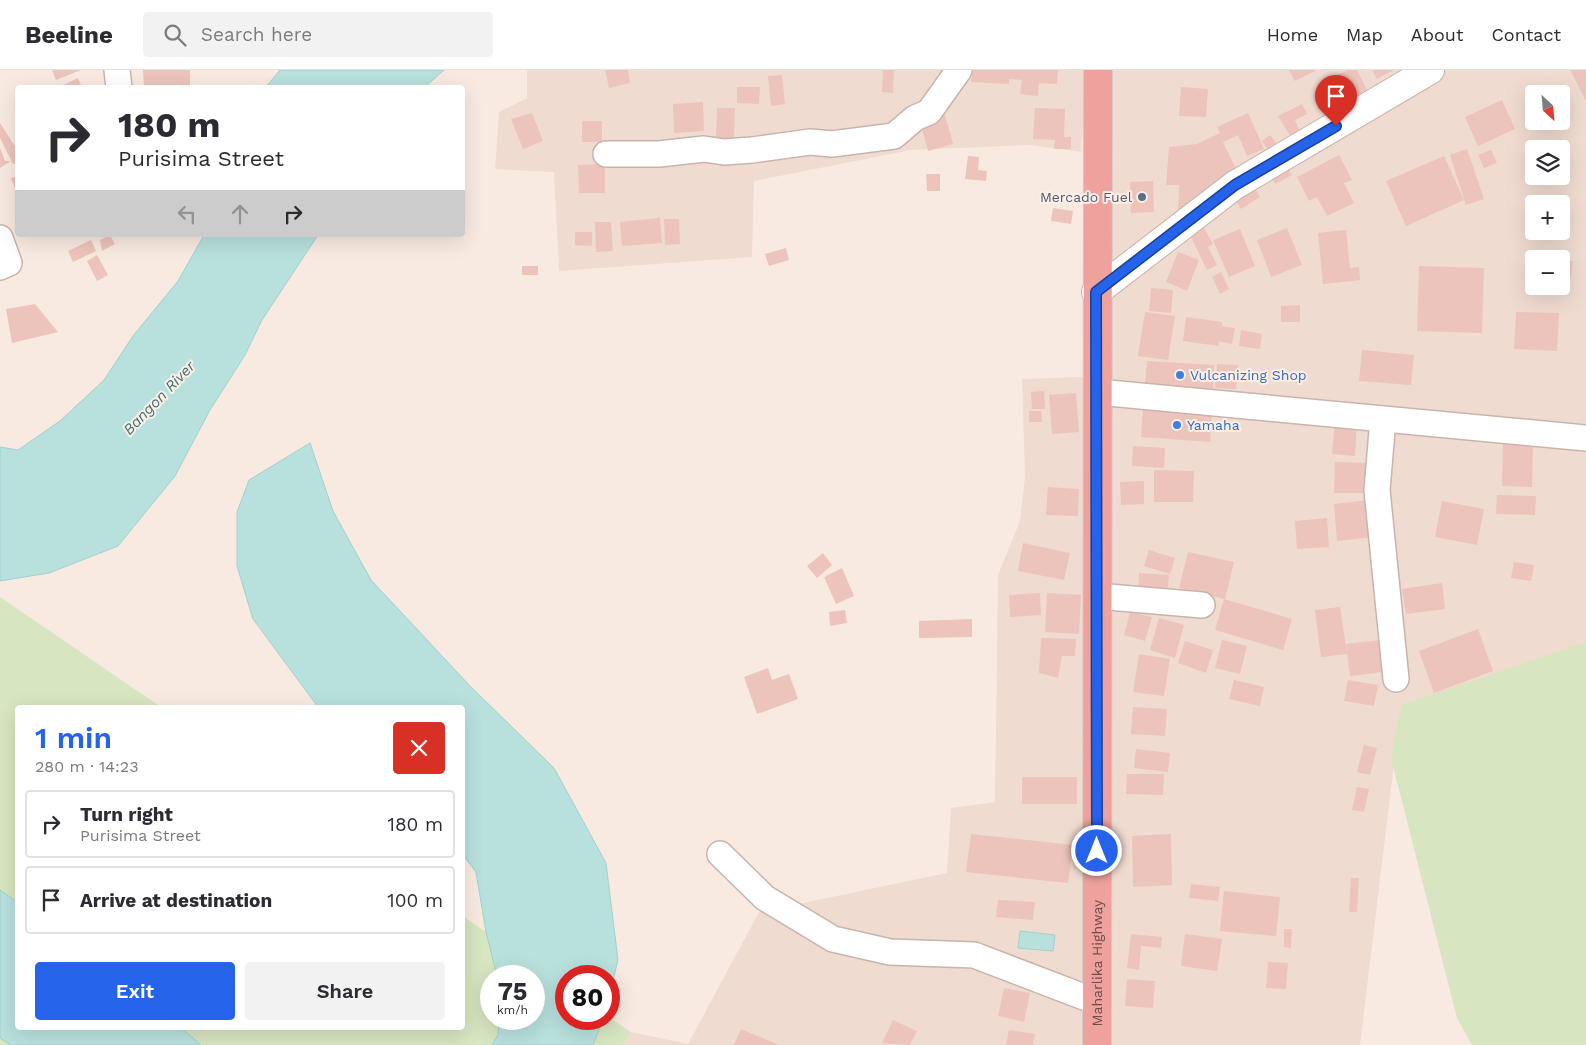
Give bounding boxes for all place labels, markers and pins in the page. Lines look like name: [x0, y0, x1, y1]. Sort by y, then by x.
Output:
pin: [1315, 75, 1357, 126]
place label: Mercado Fuel: [1040, 189, 1133, 205]
marker: Mercado Fuel: [1136, 191, 1148, 203]
place label: Vulcanizing Shop: [1190, 367, 1307, 383]
marker: Vulcanizing Shop: [1174, 369, 1186, 381]
place label: Yamaha: [1187, 417, 1240, 433]
marker: Yamaha: [1171, 419, 1183, 431]

